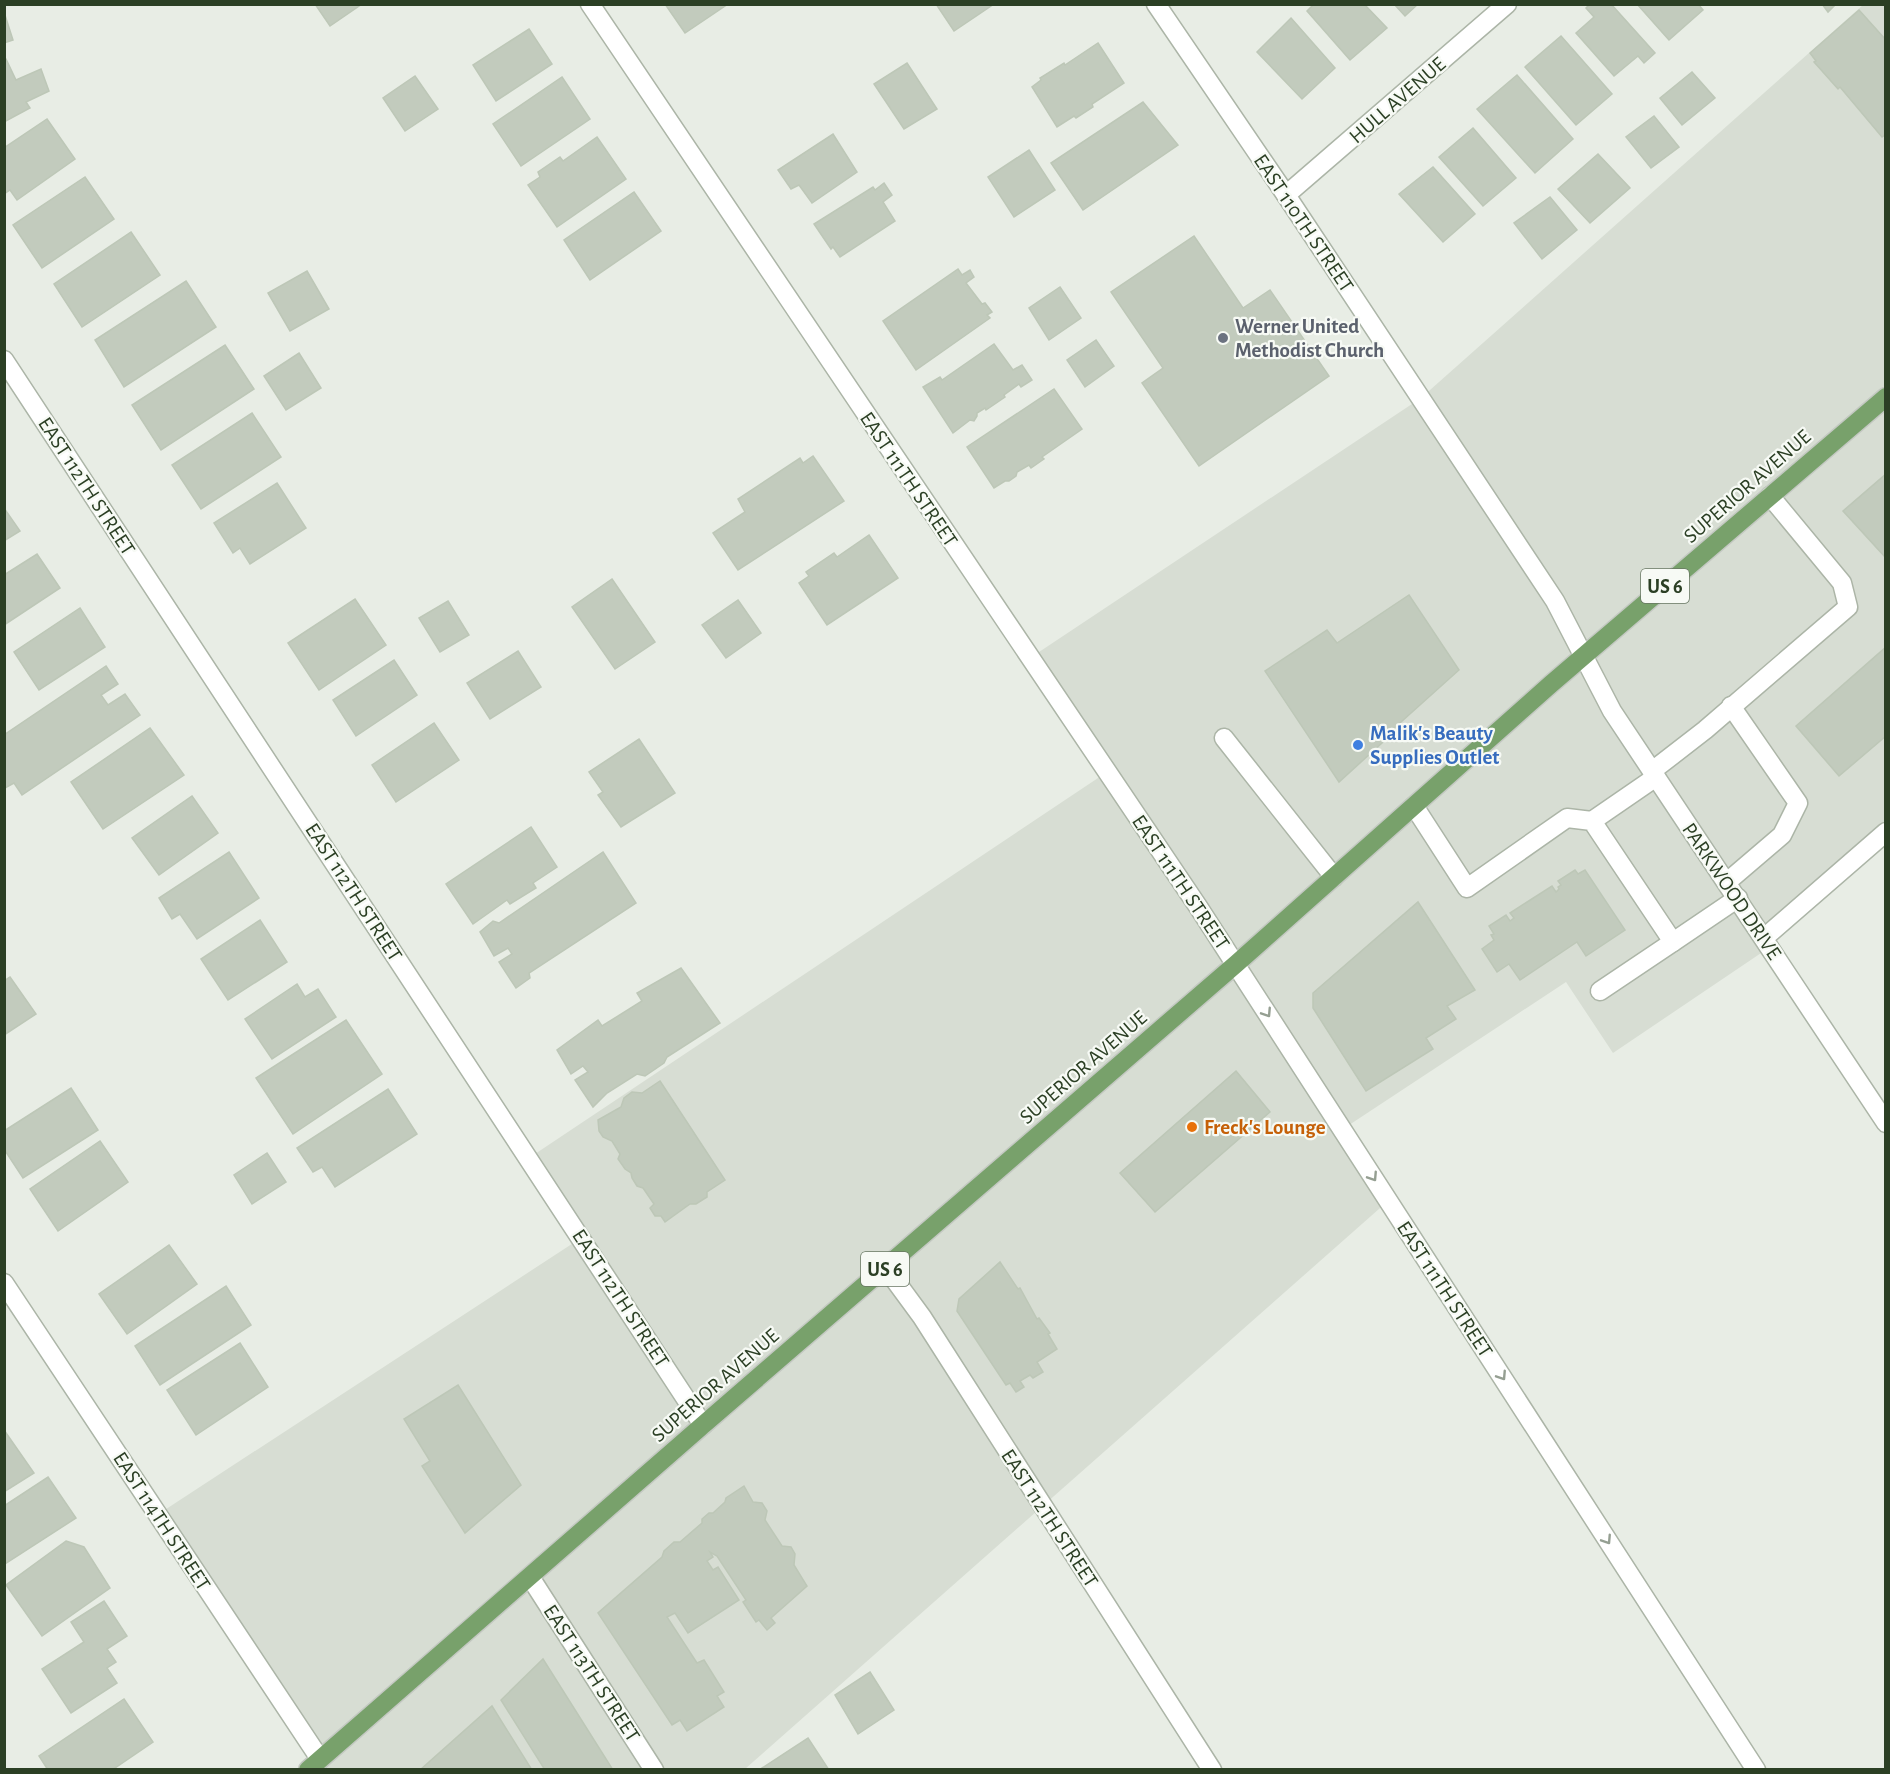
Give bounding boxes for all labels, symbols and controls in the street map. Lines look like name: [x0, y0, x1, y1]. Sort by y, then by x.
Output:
street label: HULL AVENUE: [1345, 53, 1449, 148]
street label: EAST 110TH STREET: [1250, 151, 1357, 296]
place label: Werner United Methodist Church: [1235, 316, 1384, 361]
marker: Werner United Methodist Church: [1216, 331, 1230, 345]
street label: EAST 111TH STREET: [856, 408, 961, 550]
street label: EAST 112TH STREET: [34, 414, 139, 559]
street label: SUPERIOR AVENUE: [1680, 426, 1815, 547]
road number: US 6: [1641, 569, 1689, 603]
place label: Malik's Beauty Supplies Outlet: [1370, 723, 1499, 768]
marker: Malik's Beauty Supplies Outlet: [1351, 738, 1365, 752]
street label: EAST 111TH STREET: [1128, 811, 1233, 953]
street label: PARKWOOD DRIVE: [1678, 819, 1785, 963]
street label: EAST 112TH STREET: [301, 820, 406, 965]
street label: SUPERIOR AVENUE: [1016, 1007, 1151, 1128]
one-way arrow: [1260, 1007, 1271, 1018]
place label: Freck's Lounge: [1204, 1117, 1326, 1138]
marker: Freck's Lounge: [1185, 1120, 1199, 1134]
one-way arrow: [1366, 1170, 1377, 1181]
street label: EAST 111TH STREET: [1393, 1218, 1496, 1361]
street label: EAST 112TH STREET: [568, 1226, 673, 1371]
road number: US 6: [861, 1252, 909, 1286]
street label: SUPERIOR AVENUE: [648, 1325, 783, 1446]
one-way arrow: [1494, 1370, 1506, 1380]
street label: EAST 112TH STREET: [997, 1446, 1102, 1591]
street label: EAST 114TH STREET: [109, 1448, 214, 1594]
one-way arrow: [1600, 1534, 1612, 1544]
street label: EAST 113TH STREET: [540, 1601, 644, 1746]

